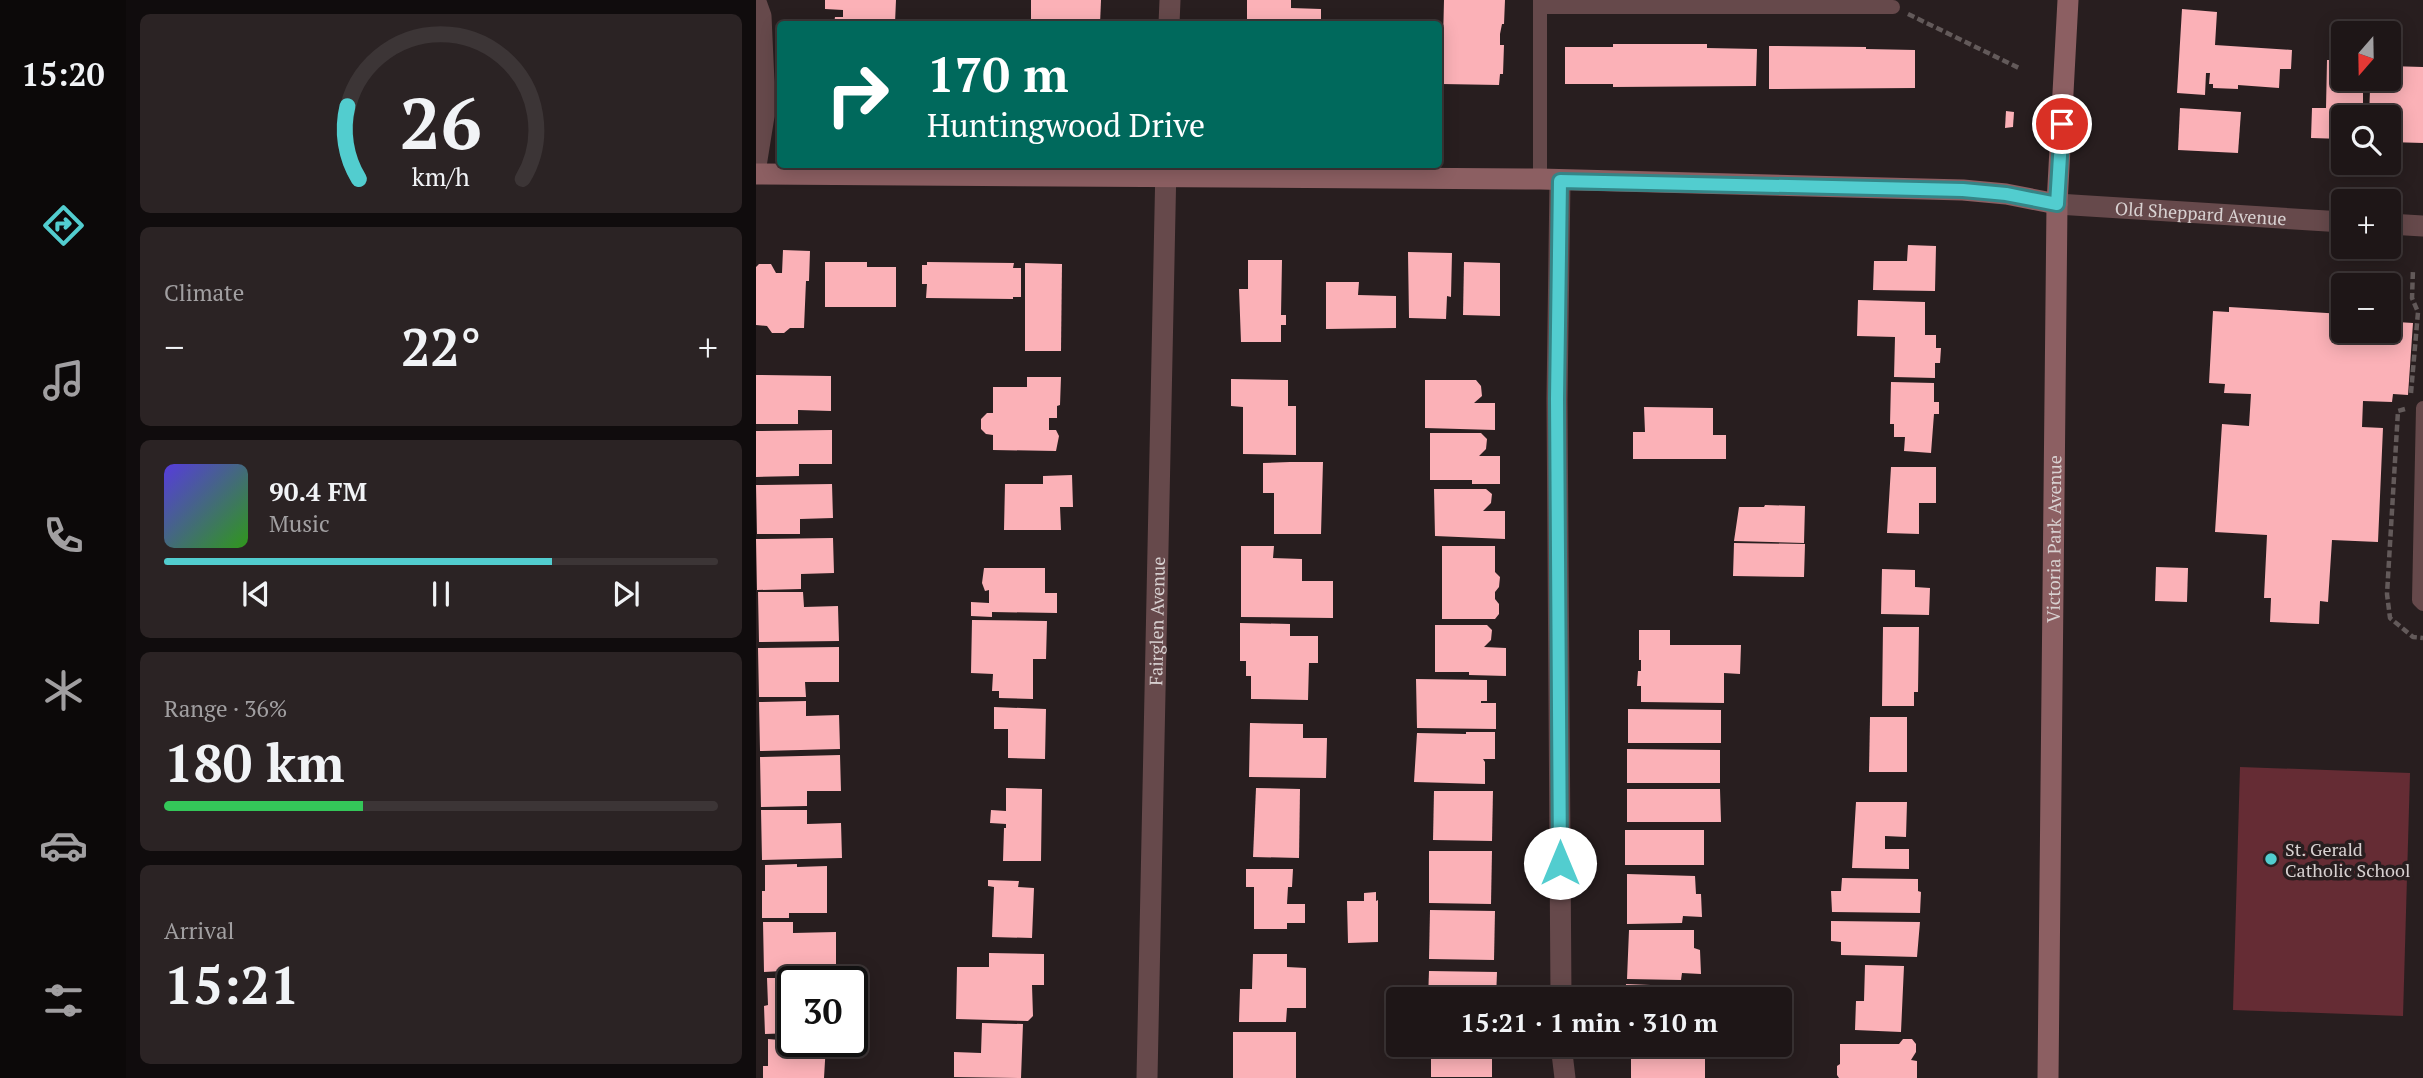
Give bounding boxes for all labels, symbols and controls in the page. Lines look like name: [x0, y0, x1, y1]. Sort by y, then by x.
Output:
north arrow: [2331, 21, 2401, 91]
map controls: [2331, 21, 2401, 343]
text: 170 m: [927, 41, 1069, 106]
icon: right: [812, 49, 903, 140]
text: 15:20: [21, 53, 105, 95]
text: 26: [400, 74, 482, 171]
pin: [2032, 94, 2092, 154]
text: Huntingwood Drive: [927, 104, 1205, 146]
icon: arrive: [2043, 105, 2081, 143]
button: search: [2331, 105, 2401, 175]
text: km/h: [412, 160, 470, 193]
button: +: [2331, 189, 2401, 259]
street label: Old Sheppard Avenue: [2114, 196, 2287, 230]
icon: directions: [39, 201, 88, 250]
button: −: [2331, 273, 2401, 343]
text: Climate: [164, 277, 244, 308]
text: 22°: [401, 312, 481, 381]
text: −: [164, 322, 184, 372]
text: +: [698, 322, 718, 372]
icon: music: [39, 356, 88, 405]
street label: Victoria Park Avenue: [2041, 455, 2066, 623]
text: 90.4 FM: [269, 474, 367, 508]
text: Music: [269, 508, 330, 539]
icon: phone: [39, 511, 88, 560]
street label: Fairglen Avenue: [1143, 556, 1170, 686]
icon: previous: [237, 575, 275, 613]
icon: pause: [422, 575, 460, 613]
icon: next: [607, 575, 645, 613]
icon: climate: [39, 666, 88, 715]
text: Range · 36%: [164, 693, 287, 724]
text: 180 km: [164, 728, 345, 797]
icon: car: [39, 821, 88, 870]
position arrow: [1523, 826, 1597, 900]
place label: St. Gerald Catholic School: [2285, 837, 2410, 882]
marker: St. Gerald Catholic School: [2263, 851, 2279, 867]
text: Arrival: [164, 915, 235, 946]
text: 15:21: [164, 950, 299, 1019]
speed limit sign: 30: [777, 966, 868, 1057]
icon: filters: [39, 976, 88, 1025]
text: 15:21 · 1 min · 310 m: [1460, 1005, 1718, 1039]

